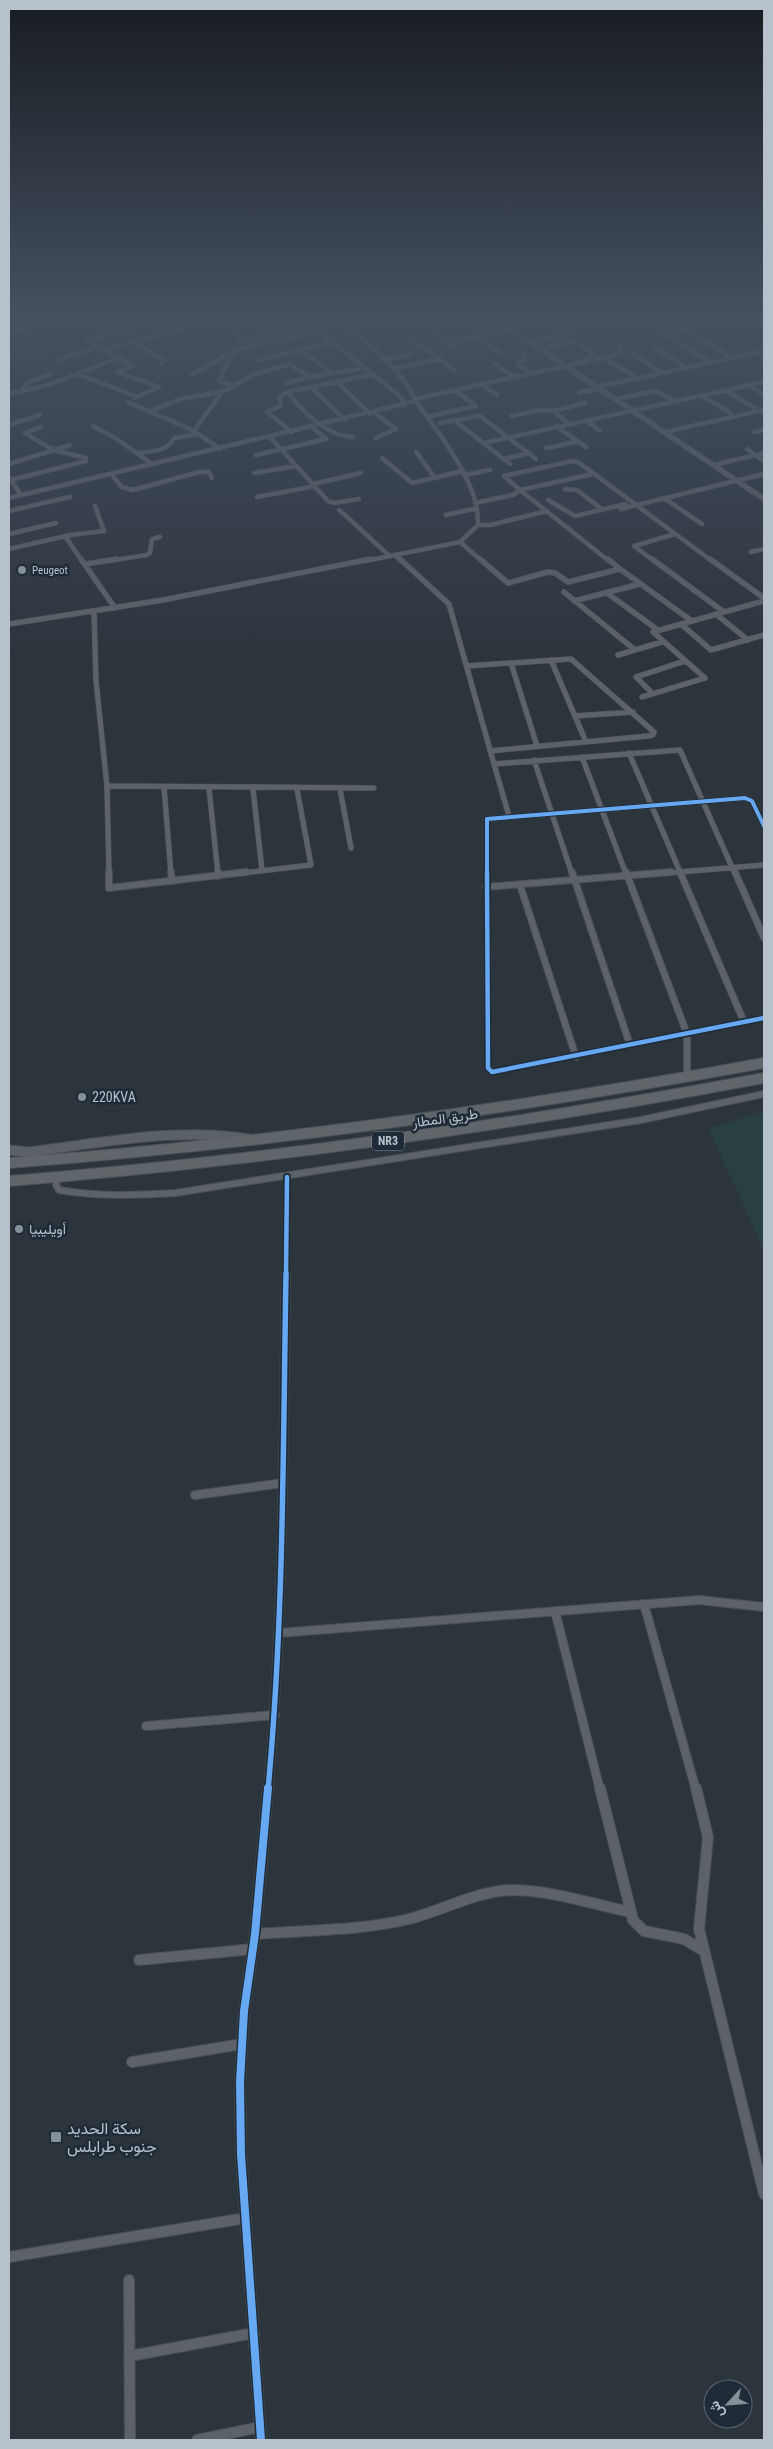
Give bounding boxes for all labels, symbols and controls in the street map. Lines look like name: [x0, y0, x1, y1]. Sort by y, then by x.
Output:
marker: Peugeot: [16, 564, 28, 576]
place label: Peugeot: [32, 564, 68, 577]
place label: 220KVA: [92, 1089, 136, 1105]
marker: 220KVA: [76, 1091, 88, 1103]
street label: طريق المطار: [410, 1105, 479, 1132]
road number: NR3: [372, 1132, 404, 1150]
place label: أويليبيا: [29, 1221, 66, 1238]
marker: أويليبيا: [13, 1223, 25, 1235]
place label: سكة الحديد جنوب طرابلس: [67, 2119, 157, 2157]
marker: سكة الحديد جنوب طرابلس: [49, 2130, 63, 2144]
north arrow: [703, 2379, 753, 2429]
text: ش: [705, 2398, 728, 2421]

